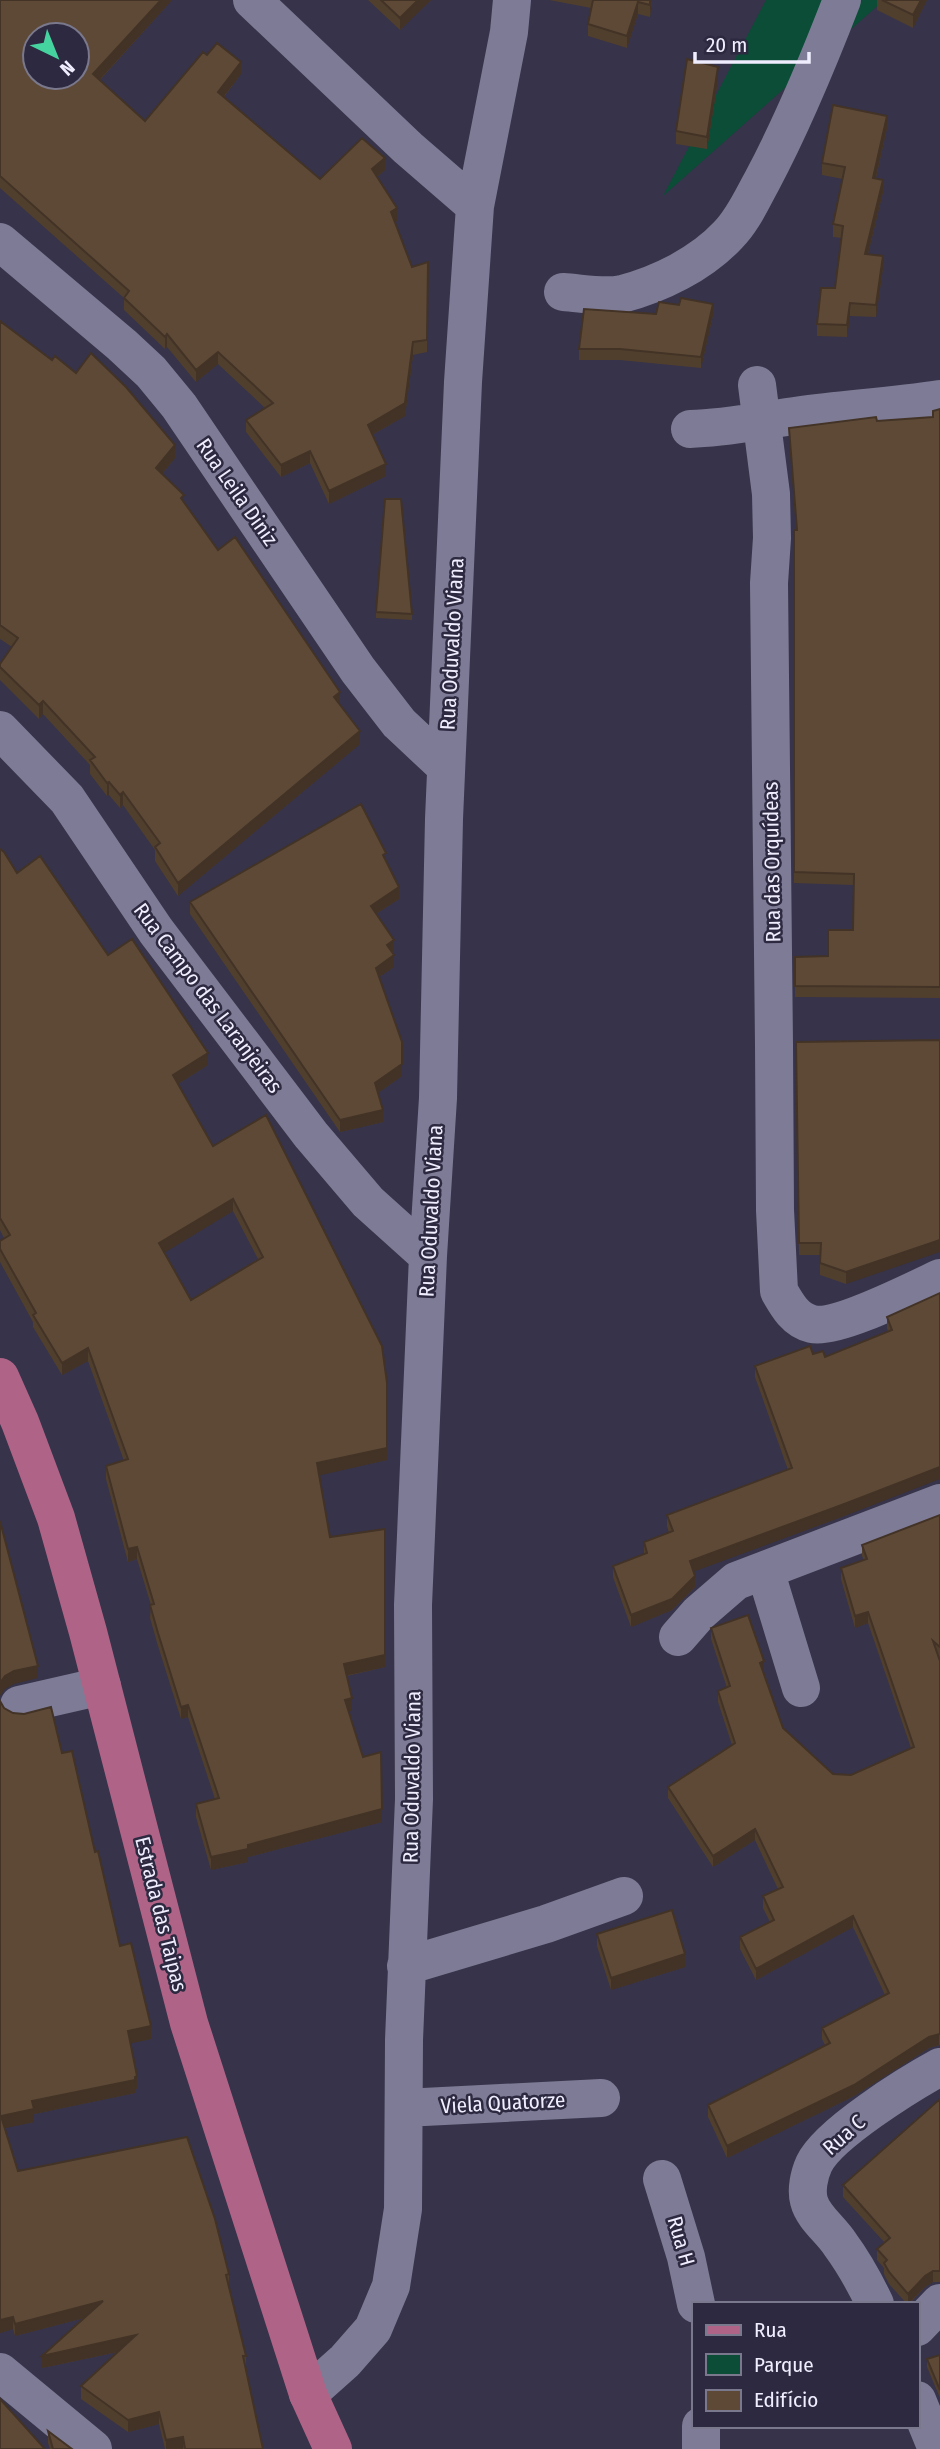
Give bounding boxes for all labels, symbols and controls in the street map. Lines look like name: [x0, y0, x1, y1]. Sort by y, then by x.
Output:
north arrow: [21, 21, 91, 91]
scale bar: [695, 21, 809, 65]
text: 20 m: [706, 32, 747, 58]
text: N: [55, 56, 79, 80]
street label: Rua Leila Diniz: [191, 433, 283, 551]
street label: Rua Oduvaldo Viana: [435, 557, 469, 731]
street label: Rua das Orquídeas: [758, 781, 786, 943]
street label: Rua Campo das Laranjeiras: [128, 898, 288, 1098]
street label: Rua Oduvaldo Viana: [414, 1124, 448, 1298]
street label: Rua Oduvaldo Viana: [397, 1691, 427, 1863]
street label: Estrada das Taipas: [129, 1834, 193, 1994]
street label: Viela Quatorze: [440, 2087, 566, 2119]
street label: Rua C: [817, 2109, 871, 2161]
street label: Rua H: [662, 2213, 700, 2269]
legend: [692, 2302, 919, 2428]
text: Rua: [754, 2317, 787, 2343]
text: Parque: [754, 2352, 814, 2378]
text: Edifício: [754, 2387, 818, 2413]

